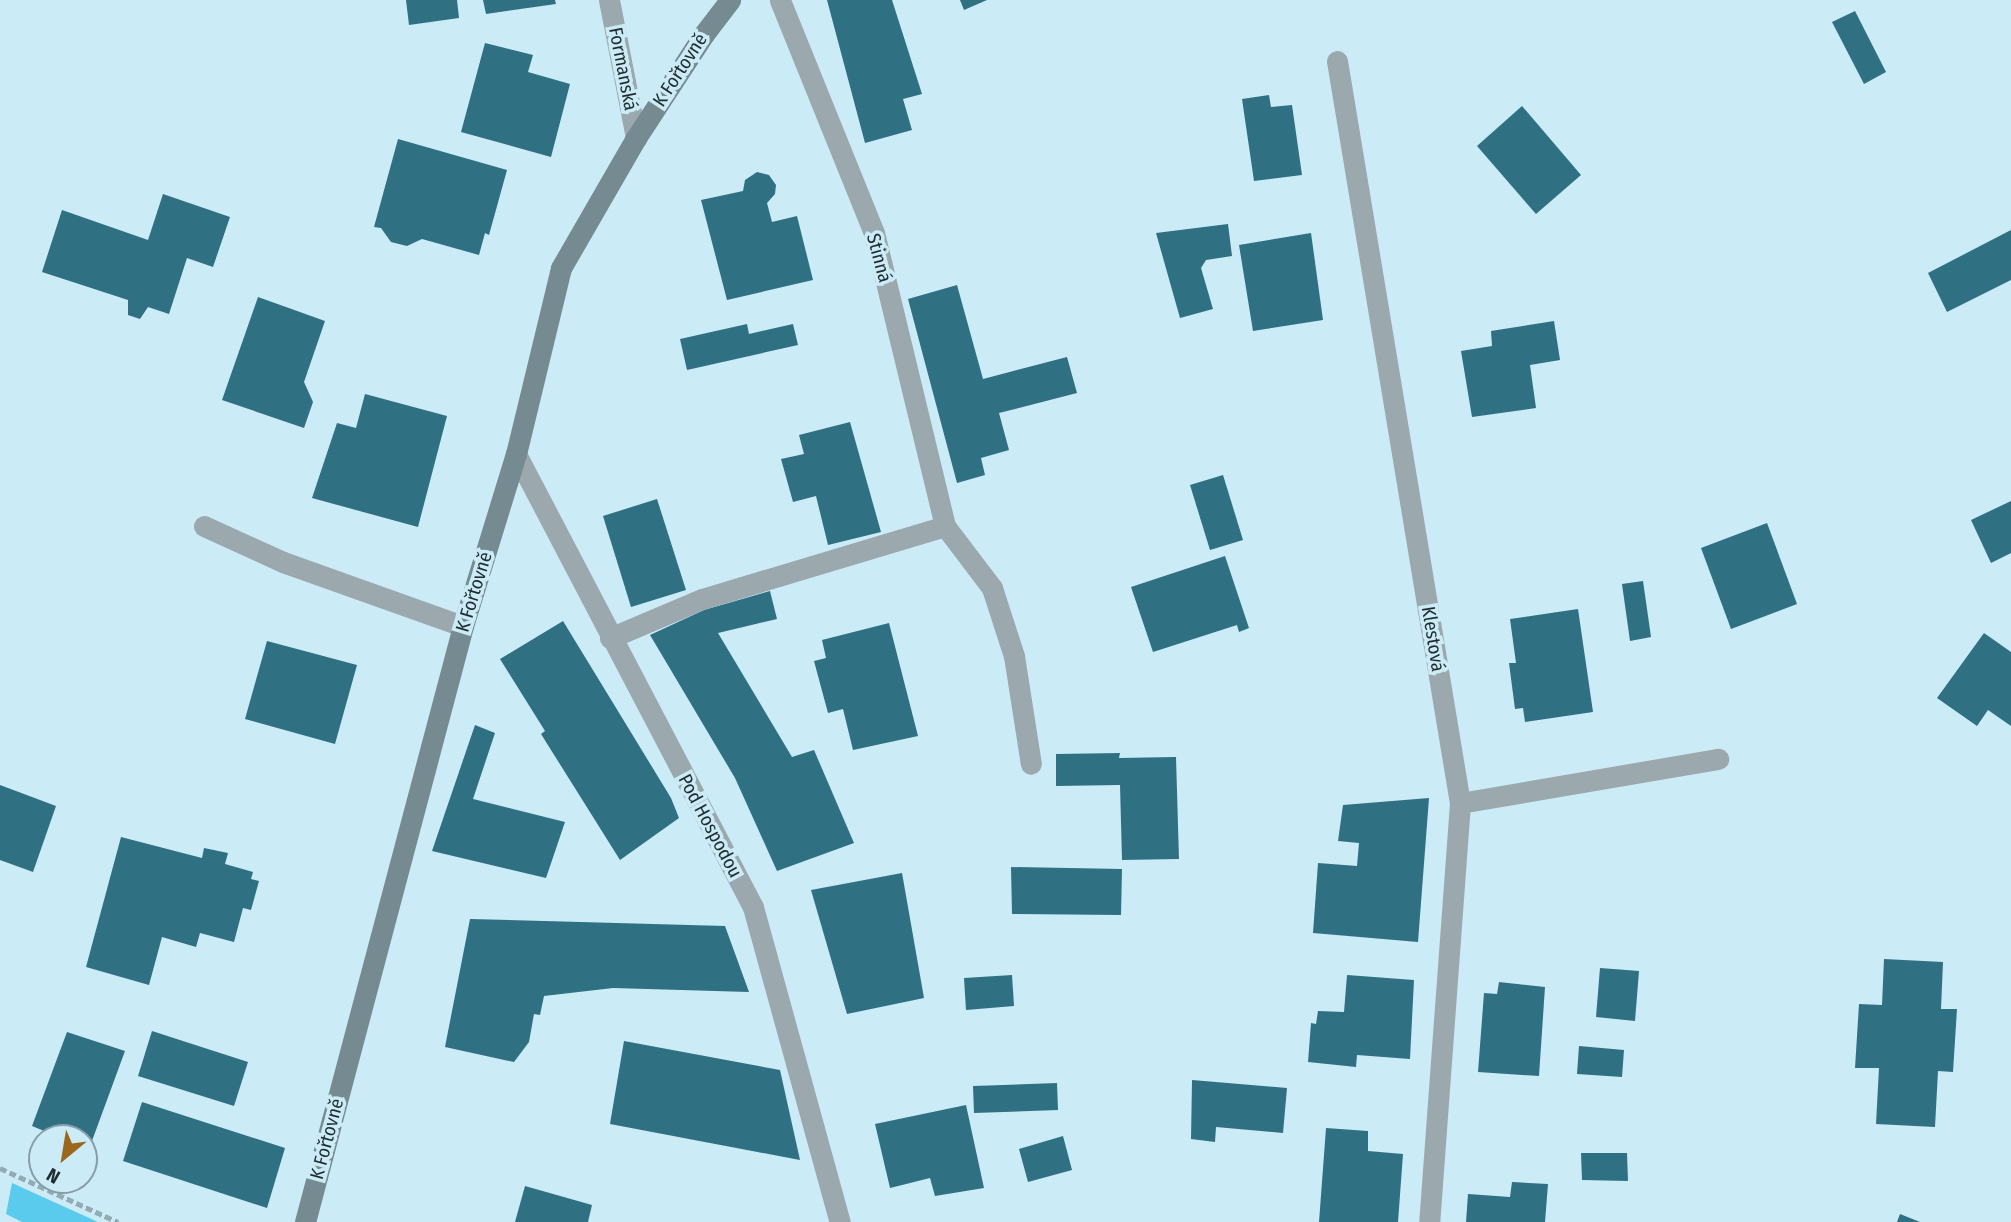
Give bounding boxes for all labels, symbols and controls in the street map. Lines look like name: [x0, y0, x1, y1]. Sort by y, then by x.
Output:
street label: Formanská: [604, 25, 642, 113]
street label: K Fořtovně: [648, 29, 712, 111]
street label: Stinná: [862, 231, 896, 285]
street label: K Fořtovně: [451, 549, 497, 635]
street label: Klestová: [1417, 605, 1449, 673]
street label: Pod Hospodou: [673, 770, 747, 882]
street label: K Fořtovně: [305, 1096, 349, 1182]
north arrow: [28, 1124, 98, 1194]
text: N: [43, 1163, 64, 1189]

